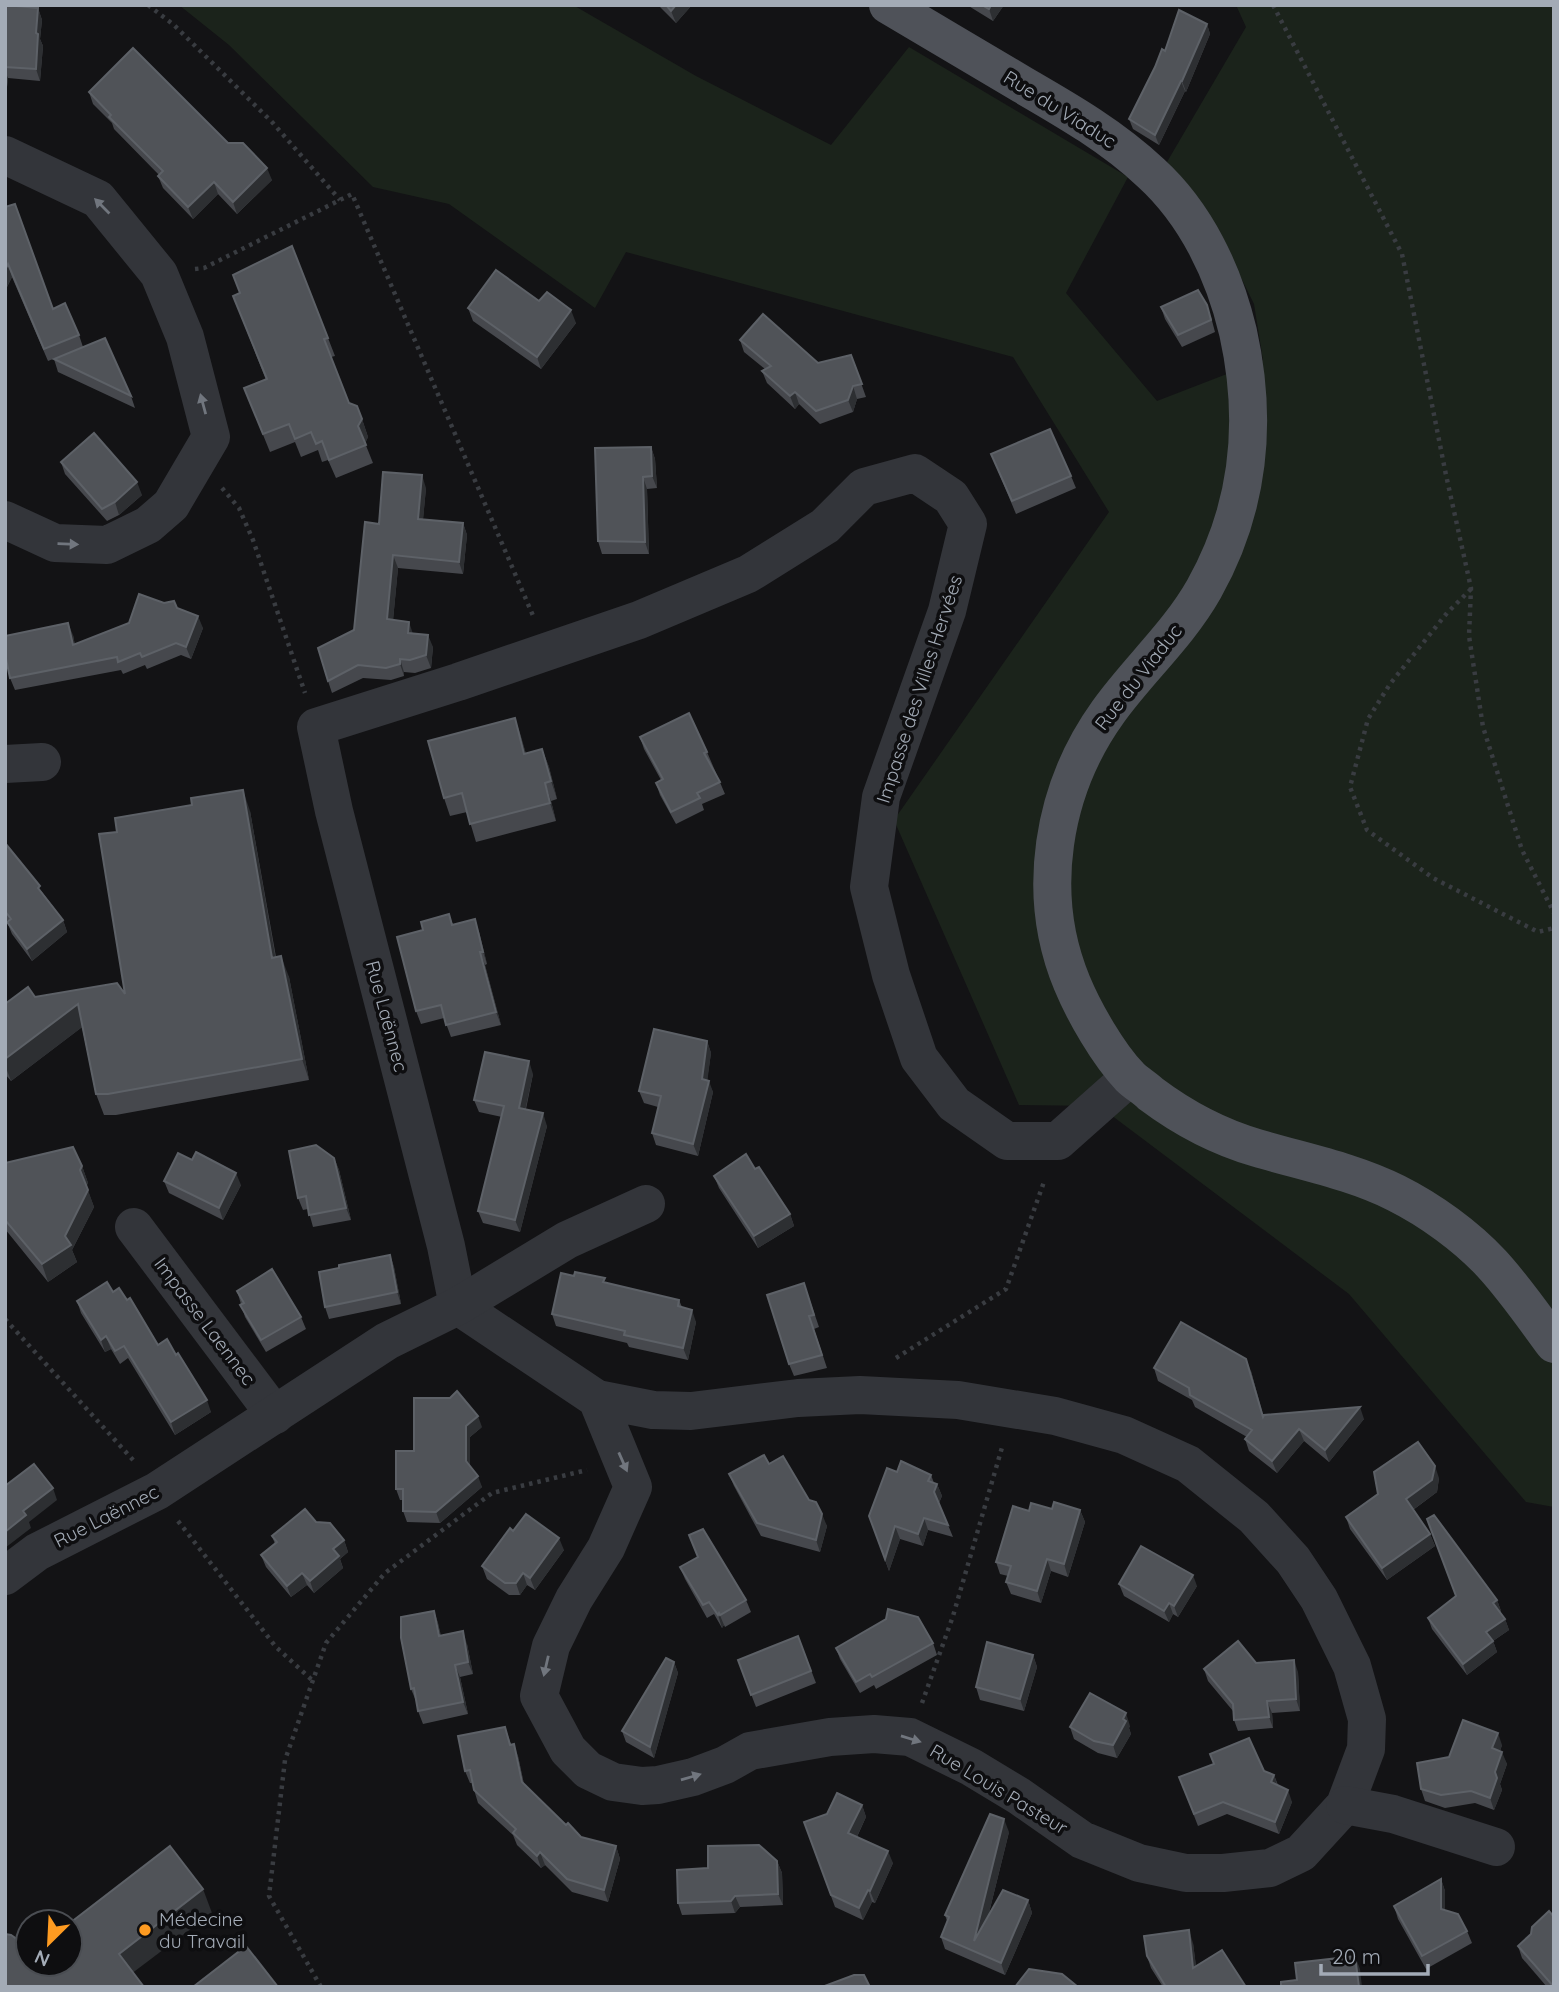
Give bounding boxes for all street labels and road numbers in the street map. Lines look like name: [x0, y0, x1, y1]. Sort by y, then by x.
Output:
street label: Rue du Viaduc: [999, 65, 1121, 153]
street label: Impasse des Villes Hervées: [871, 572, 967, 806]
street label: Rue du Viaduc: [1089, 619, 1187, 735]
street label: Rue Laënnec: [361, 958, 413, 1074]
street label: Impasse Laennec: [149, 1252, 261, 1390]
street label: Rue Laënnec: [50, 1479, 162, 1553]
street label: Rue Louis Pasteur: [926, 1738, 1073, 1840]

